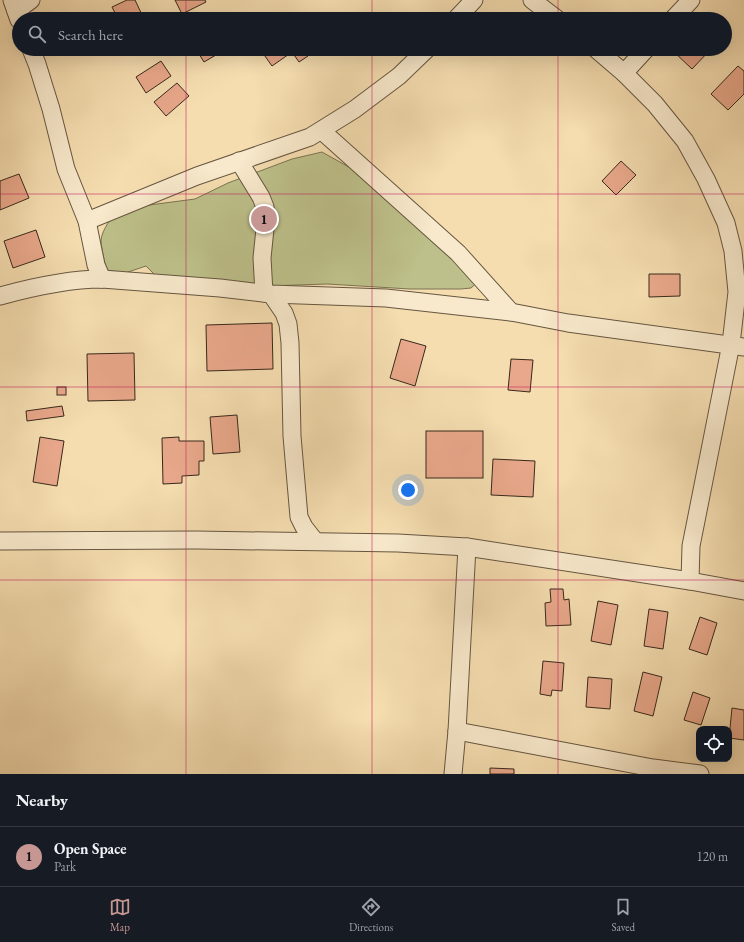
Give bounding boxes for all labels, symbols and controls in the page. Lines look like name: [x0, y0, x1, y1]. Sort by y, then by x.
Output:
search box: [12, 12, 732, 56]
icon: search: [26, 23, 48, 45]
text: Search here: [58, 25, 123, 44]
pin: 1: [251, 204, 277, 234]
your location: [398, 480, 418, 500]
map controls: [696, 726, 732, 762]
button: locate: [696, 726, 732, 762]
text: Nearby: [16, 789, 68, 811]
text: Open Space: [54, 839, 127, 858]
text: 1: [26, 848, 32, 865]
text: 120 m: [697, 848, 728, 865]
text: Park: [54, 858, 76, 875]
tab: Map: [109, 896, 131, 934]
tab: Directions: [349, 896, 393, 934]
tab: Saved: [611, 896, 635, 934]

